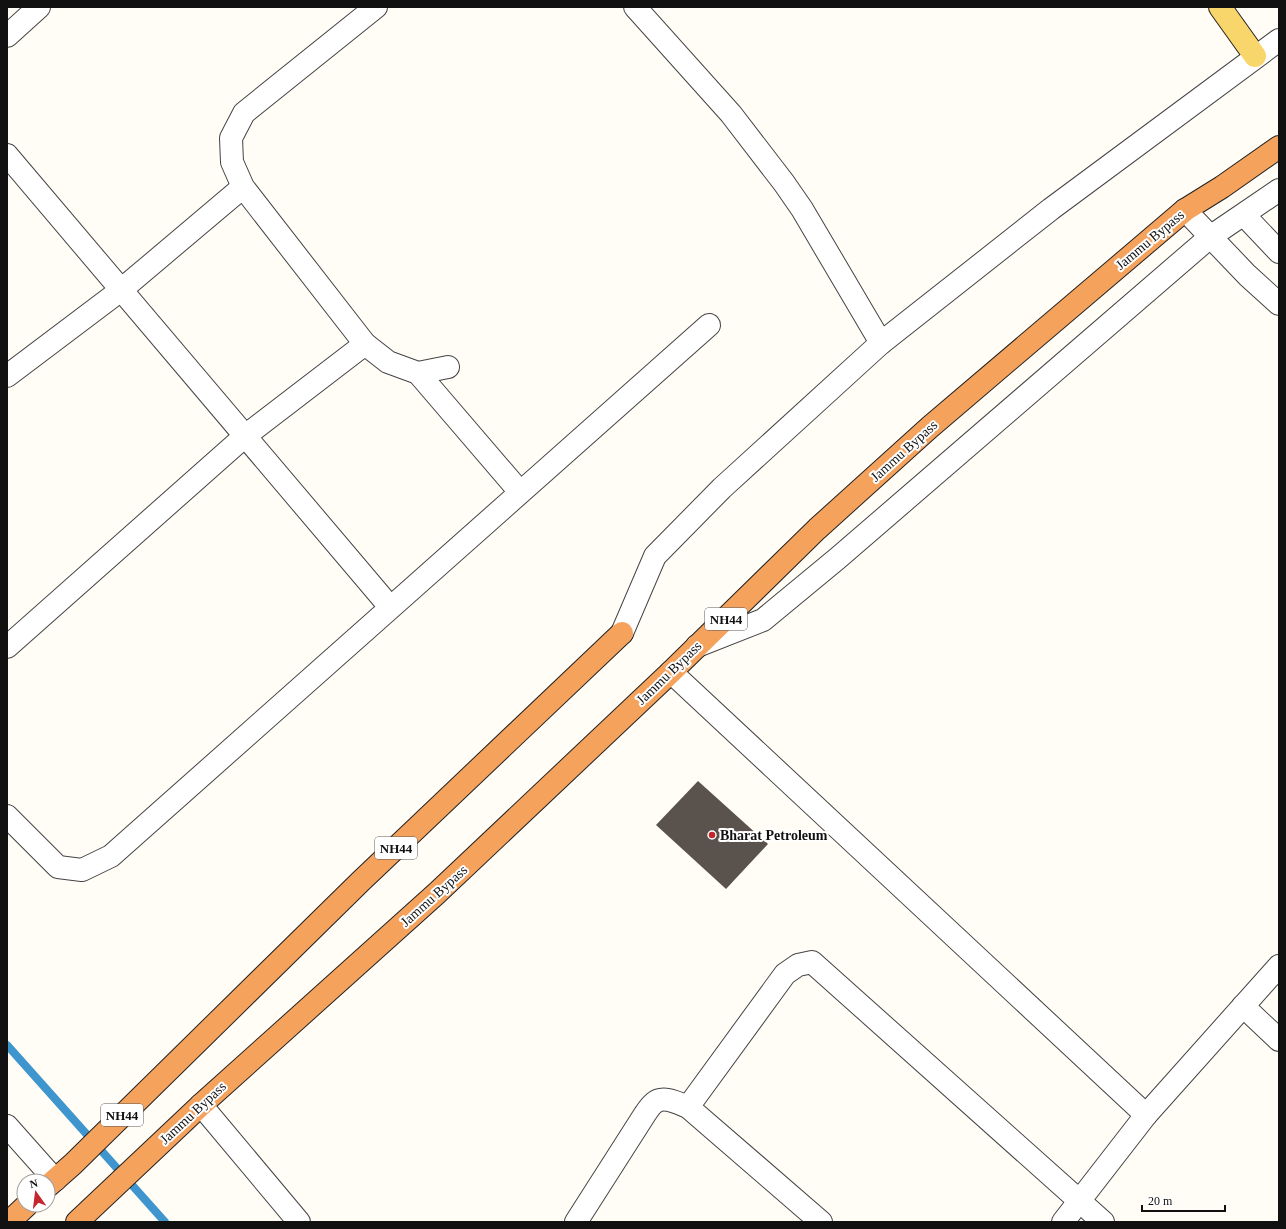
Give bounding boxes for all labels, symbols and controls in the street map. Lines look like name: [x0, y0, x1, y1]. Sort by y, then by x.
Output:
street label: Jammu Bypass: [1113, 207, 1187, 273]
street label: Jammu Bypass: [868, 417, 940, 485]
road number: NH44: [705, 608, 747, 630]
street label: Jammu Bypass: [633, 638, 705, 708]
place label: Bharat Petroleum: [720, 828, 828, 843]
marker: Bharat Petroleum: [707, 830, 717, 840]
road number: NH44: [375, 837, 417, 859]
street label: Jammu Bypass: [398, 862, 470, 930]
street label: Jammu Bypass: [157, 1079, 229, 1147]
road number: NH44: [101, 1104, 143, 1126]
north arrow: [16, 1173, 56, 1213]
text: N: [28, 1177, 39, 1190]
scale bar: [1142, 1187, 1225, 1213]
text: 20 m: [1148, 1194, 1173, 1208]

